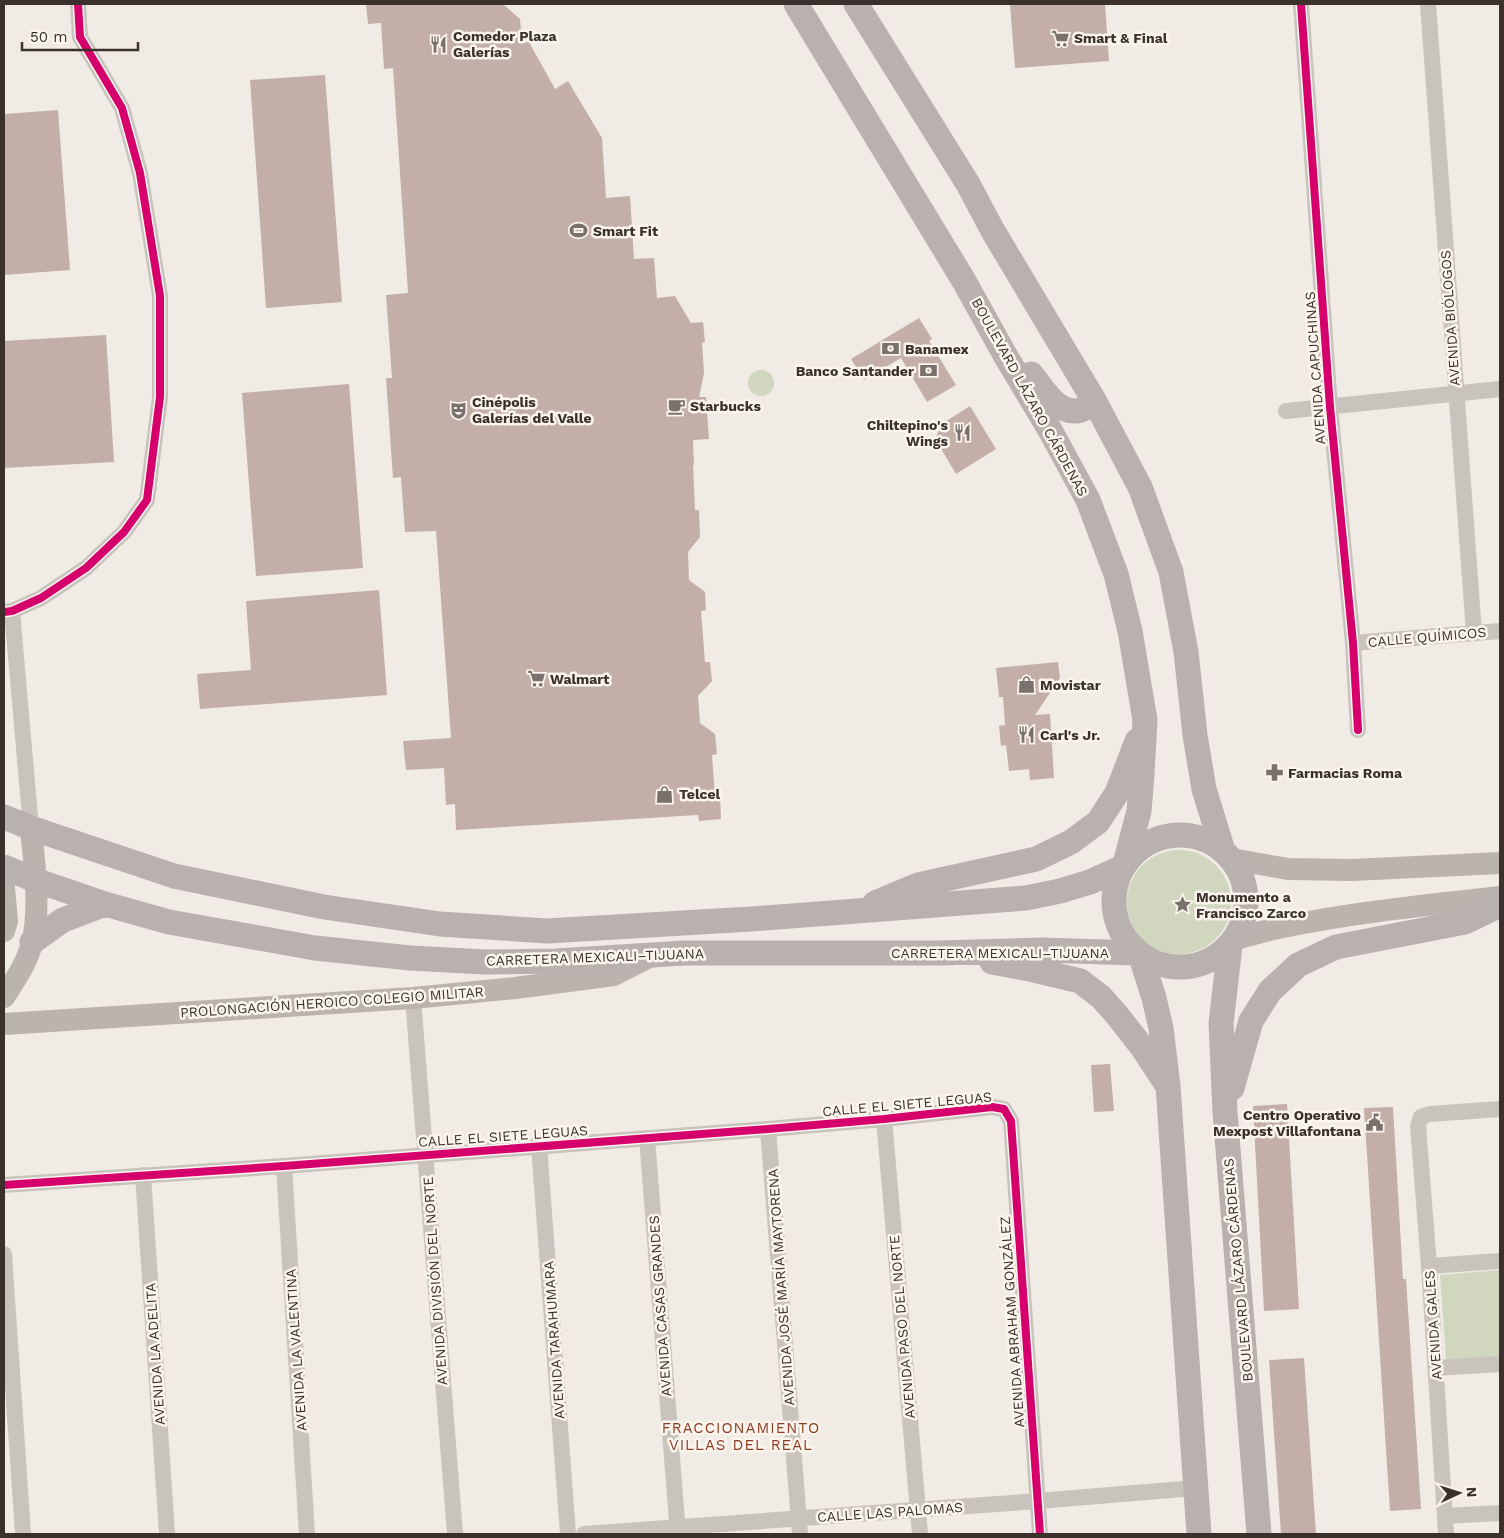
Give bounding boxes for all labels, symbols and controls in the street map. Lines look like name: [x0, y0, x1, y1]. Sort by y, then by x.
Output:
scale bar: [22, 20, 139, 52]
text: 50 m: [30, 28, 67, 46]
place label: Comedor Plaza Galerías: [453, 28, 558, 60]
supermarket icon: Smart & Final: [1050, 28, 1070, 48]
place label: Smart & Final: [1074, 30, 1168, 46]
restaurant icon: Comedor Plaza Galerías: [429, 34, 449, 54]
sports icon: Smart Fit: [569, 221, 589, 241]
place label: Smart Fit: [593, 223, 658, 239]
street label: AVENIDA BIÓLOGOS: [1437, 250, 1463, 386]
street label: AVENIDA CAPUCHINAS: [1302, 291, 1328, 445]
street label: BOULEVARD LÁZARO CÁRDENAS: [969, 295, 1091, 499]
bank icon: Banamex: [881, 339, 901, 359]
place label: Banamex: [905, 341, 969, 357]
bank icon: Banco Santander: [918, 361, 938, 381]
place label: Banco Santander: [796, 363, 914, 379]
place label: Cinépolis Galerías del Valle: [472, 394, 592, 426]
cafe icon: Starbucks: [666, 396, 686, 416]
place label: Starbucks: [690, 398, 761, 414]
theatre icon: Cinépolis Galerías del Valle: [448, 400, 468, 420]
place label: Chiltepino's Wings: [867, 417, 949, 449]
restaurant icon: Chiltepino's Wings: [952, 423, 972, 443]
street label: CALLE QUÍMICOS: [1367, 624, 1487, 650]
supermarket icon: Walmart: [526, 669, 546, 689]
place label: Walmart: [550, 671, 609, 687]
shop icon: Movistar: [1016, 675, 1036, 695]
place label: Movistar: [1040, 677, 1101, 693]
restaurant icon: Carl's Jr.: [1016, 725, 1036, 745]
place label: Carl's Jr.: [1040, 727, 1100, 743]
pharmacy icon: Farmacias Roma: [1264, 763, 1284, 783]
place label: Farmacias Roma: [1288, 765, 1403, 781]
shop icon: Telcel: [655, 784, 675, 804]
place label: Telcel: [679, 786, 721, 802]
place label: Monumento a Francisco Zarco: [1196, 889, 1306, 921]
place icon: Monumento a Francisco Zarco: [1172, 895, 1192, 915]
street label: CARRETERA MEXICALI–TIJUANA: [486, 945, 704, 969]
street label: CARRETERA MEXICALI–TIJUANA: [891, 945, 1109, 961]
street label: PROLONGACIÓN HEROICO COLEGIO MILITAR: [180, 983, 484, 1021]
street label: CALLE EL SIETE LEGUAS: [822, 1089, 992, 1119]
place label: Centro Operativo Mexpost Villafontana: [1213, 1107, 1362, 1139]
public building icon: Centro Operativo Mexpost Villafontana: [1365, 1113, 1385, 1133]
street label: CALLE EL SIETE LEGUAS: [418, 1122, 588, 1150]
street label: BOULEVARD LÁZARO CÁRDENAS: [1220, 1158, 1256, 1382]
street label: AVENIDA JOSÉ MARÍA MAYTORENA: [765, 1168, 797, 1406]
street label: AVENIDA DIVISIÓN DEL NORTE: [420, 1176, 450, 1386]
street label: AVENIDA CASAS GRANDES: [646, 1215, 674, 1397]
street label: AVENIDA ABRAHAM GONZÁLEZ: [997, 1216, 1027, 1428]
street label: AVENIDA PASO DEL NORTE: [886, 1234, 918, 1419]
street label: AVENIDA TARAHUMARA: [540, 1260, 568, 1420]
street label: AVENIDA LA VALENTINA: [282, 1268, 310, 1432]
street label: AVENIDA GALES: [1421, 1270, 1445, 1380]
street label: AVENIDA LA ADELITA: [142, 1282, 168, 1426]
district label: FRACCIONAMIENTO VILLAS DEL REAL: [662, 1419, 820, 1454]
north arrow: [1434, 1468, 1484, 1518]
text: N: [1464, 1486, 1480, 1498]
street label: CALLE LAS PALOMAS: [817, 1499, 964, 1525]

